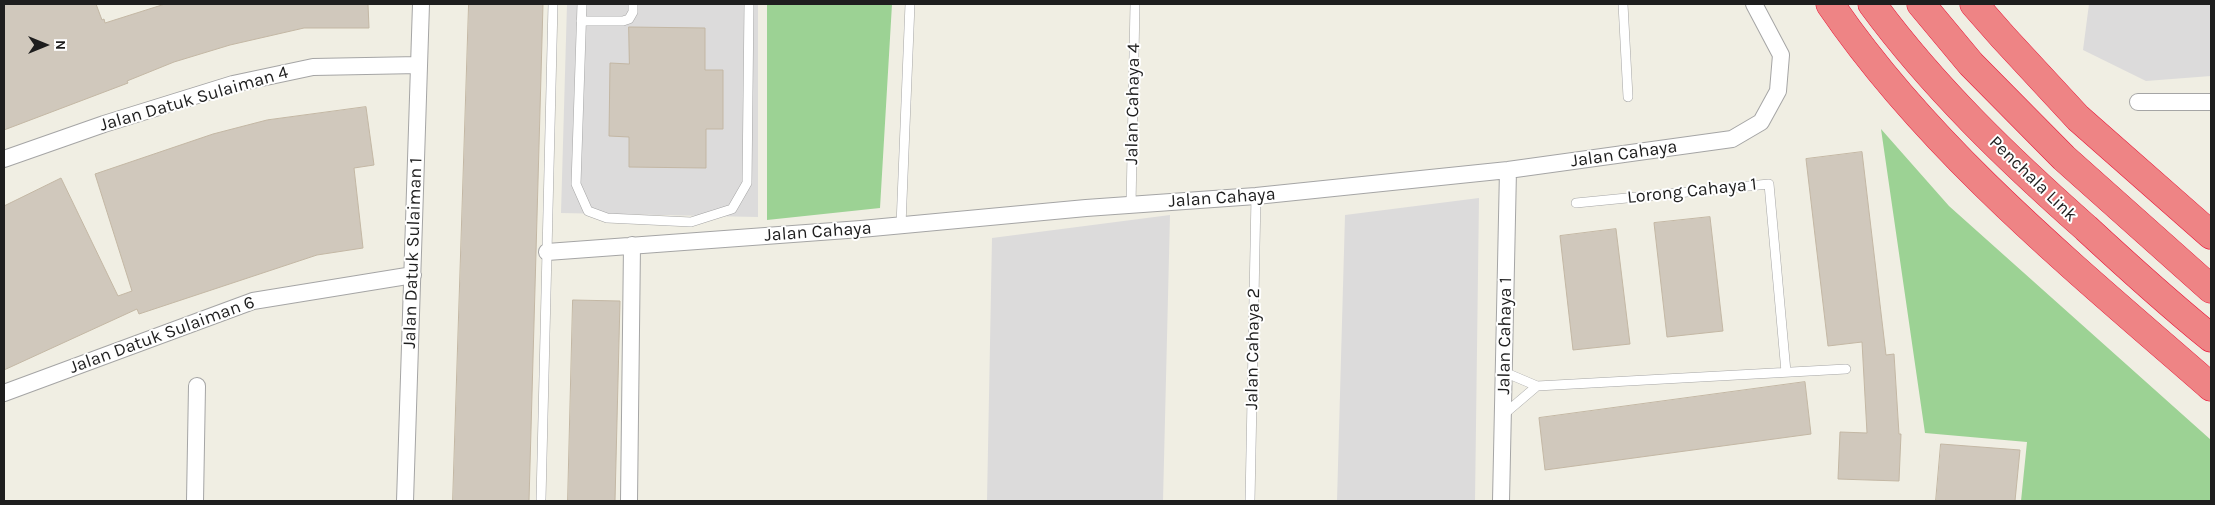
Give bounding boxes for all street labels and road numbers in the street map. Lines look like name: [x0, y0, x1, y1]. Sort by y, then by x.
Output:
street label: Jalan Cahaya 4: [1121, 43, 1145, 165]
street label: Jalan Datuk Sulaiman 4: [97, 62, 291, 136]
street label: Penchala Link: [1984, 132, 2082, 226]
street label: Jalan Cahaya: [1569, 136, 1679, 172]
street label: Jalan Datuk Sulaiman 1: [399, 157, 427, 349]
street label: Lorong Cahaya 1: [1626, 173, 1758, 209]
street label: Jalan Cahaya: [1168, 183, 1276, 213]
street label: Jalan Cahaya: [764, 217, 872, 247]
street label: Jalan Cahaya 1: [1493, 277, 1517, 395]
street label: Jalan Cahaya 2: [1241, 288, 1265, 410]
street label: Jalan Datuk Sulaiman 6: [66, 291, 258, 379]

